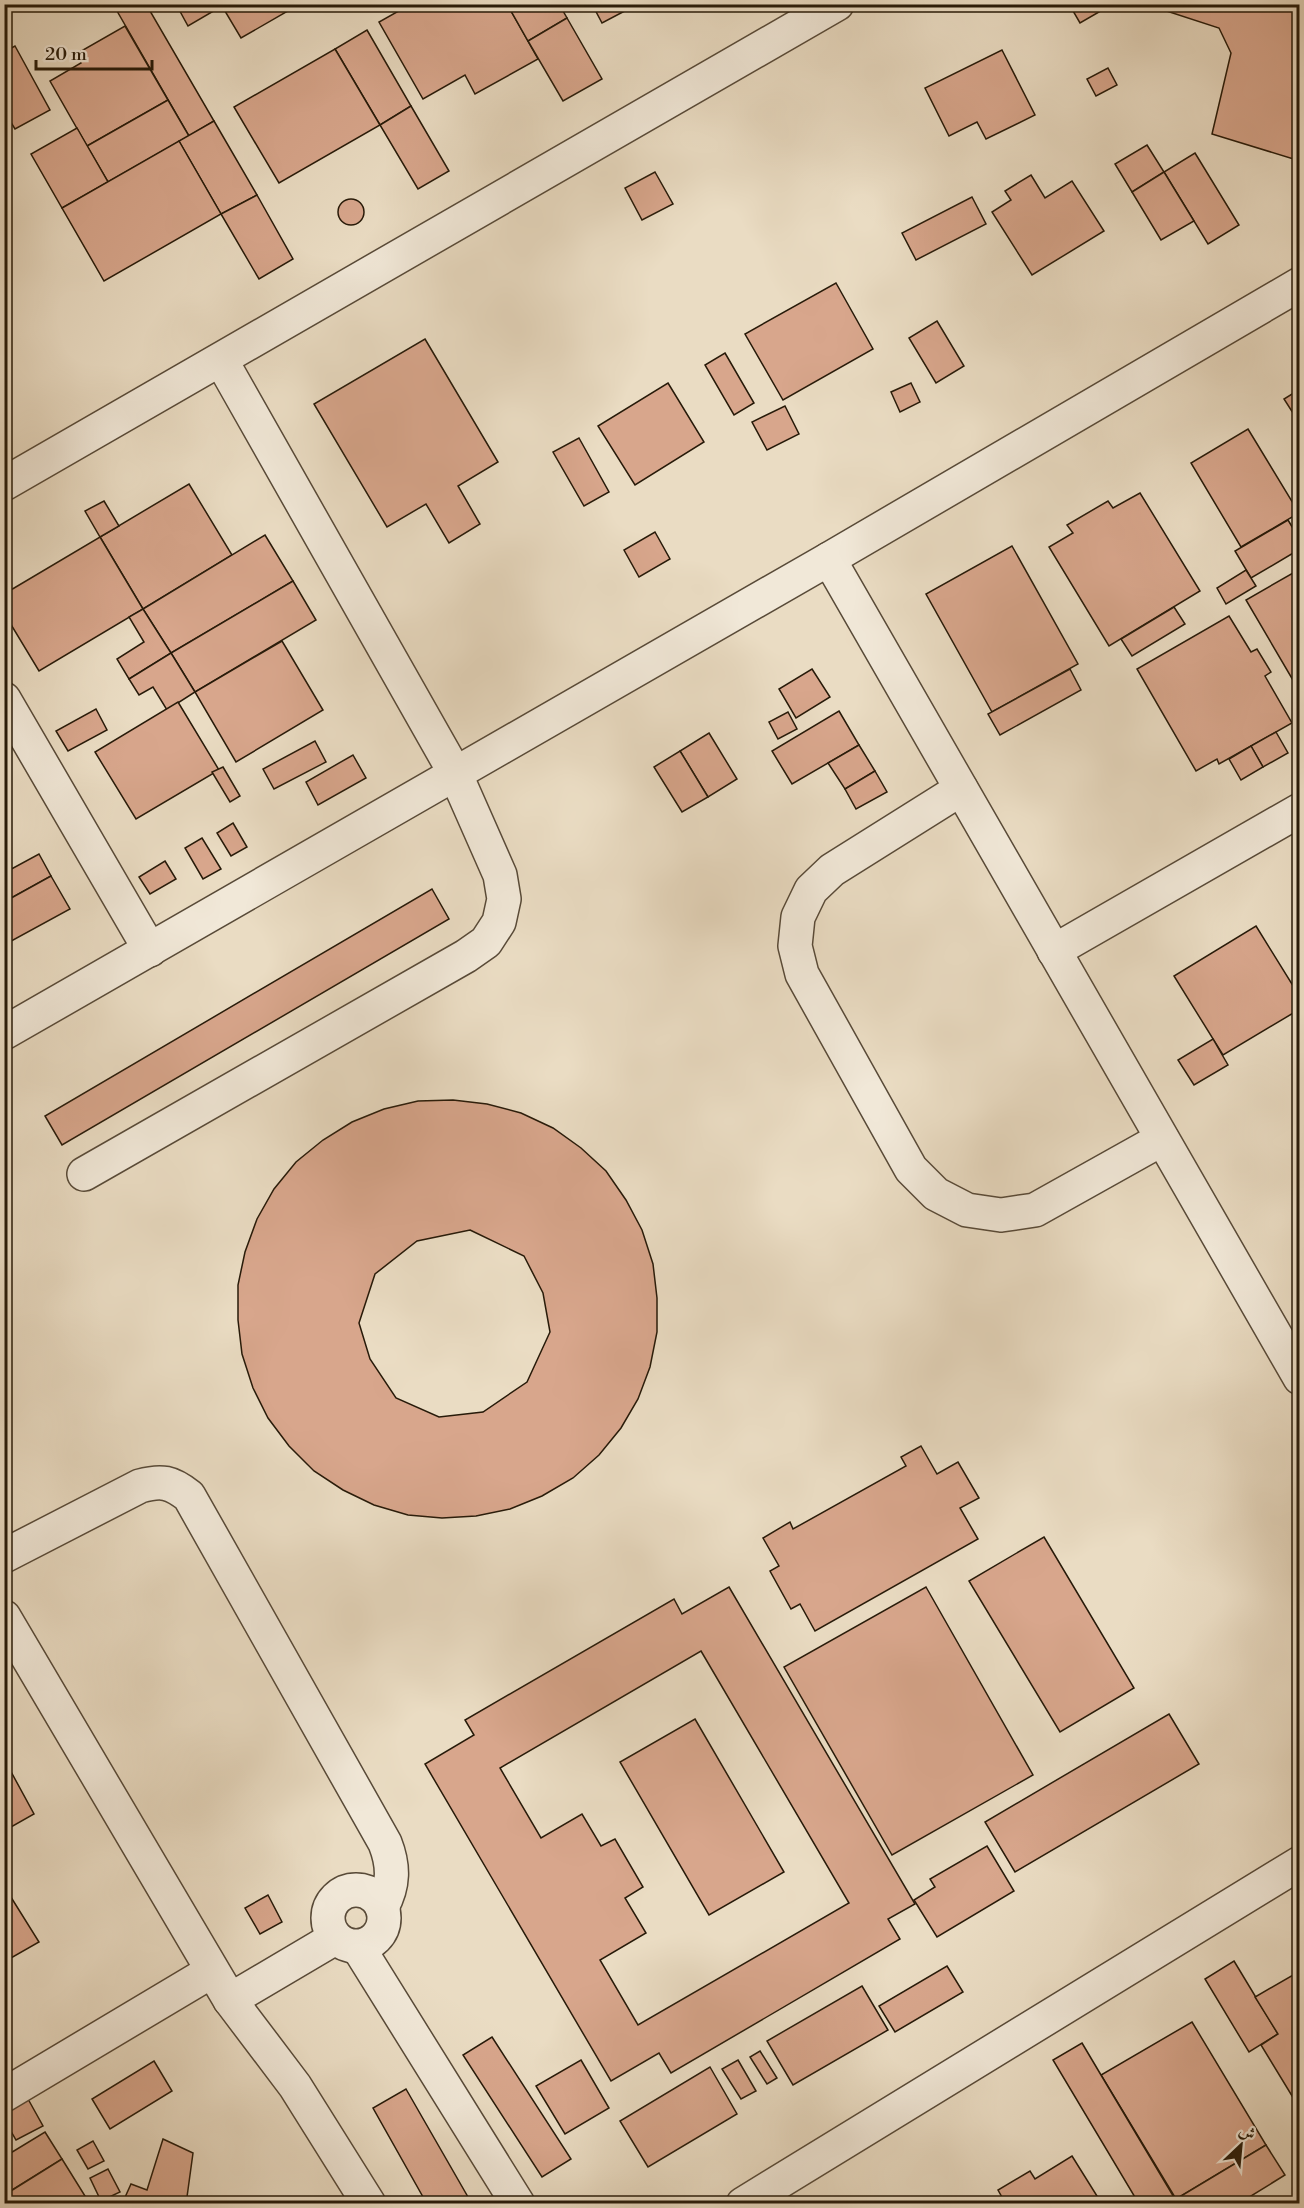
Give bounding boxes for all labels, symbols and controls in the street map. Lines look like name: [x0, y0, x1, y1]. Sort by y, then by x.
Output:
scale bar: [36, 33, 152, 71]
text: 20 m: [45, 43, 87, 66]
north arrow: [1211, 2115, 1271, 2175]
text: ش: [1236, 2120, 1259, 2145]

